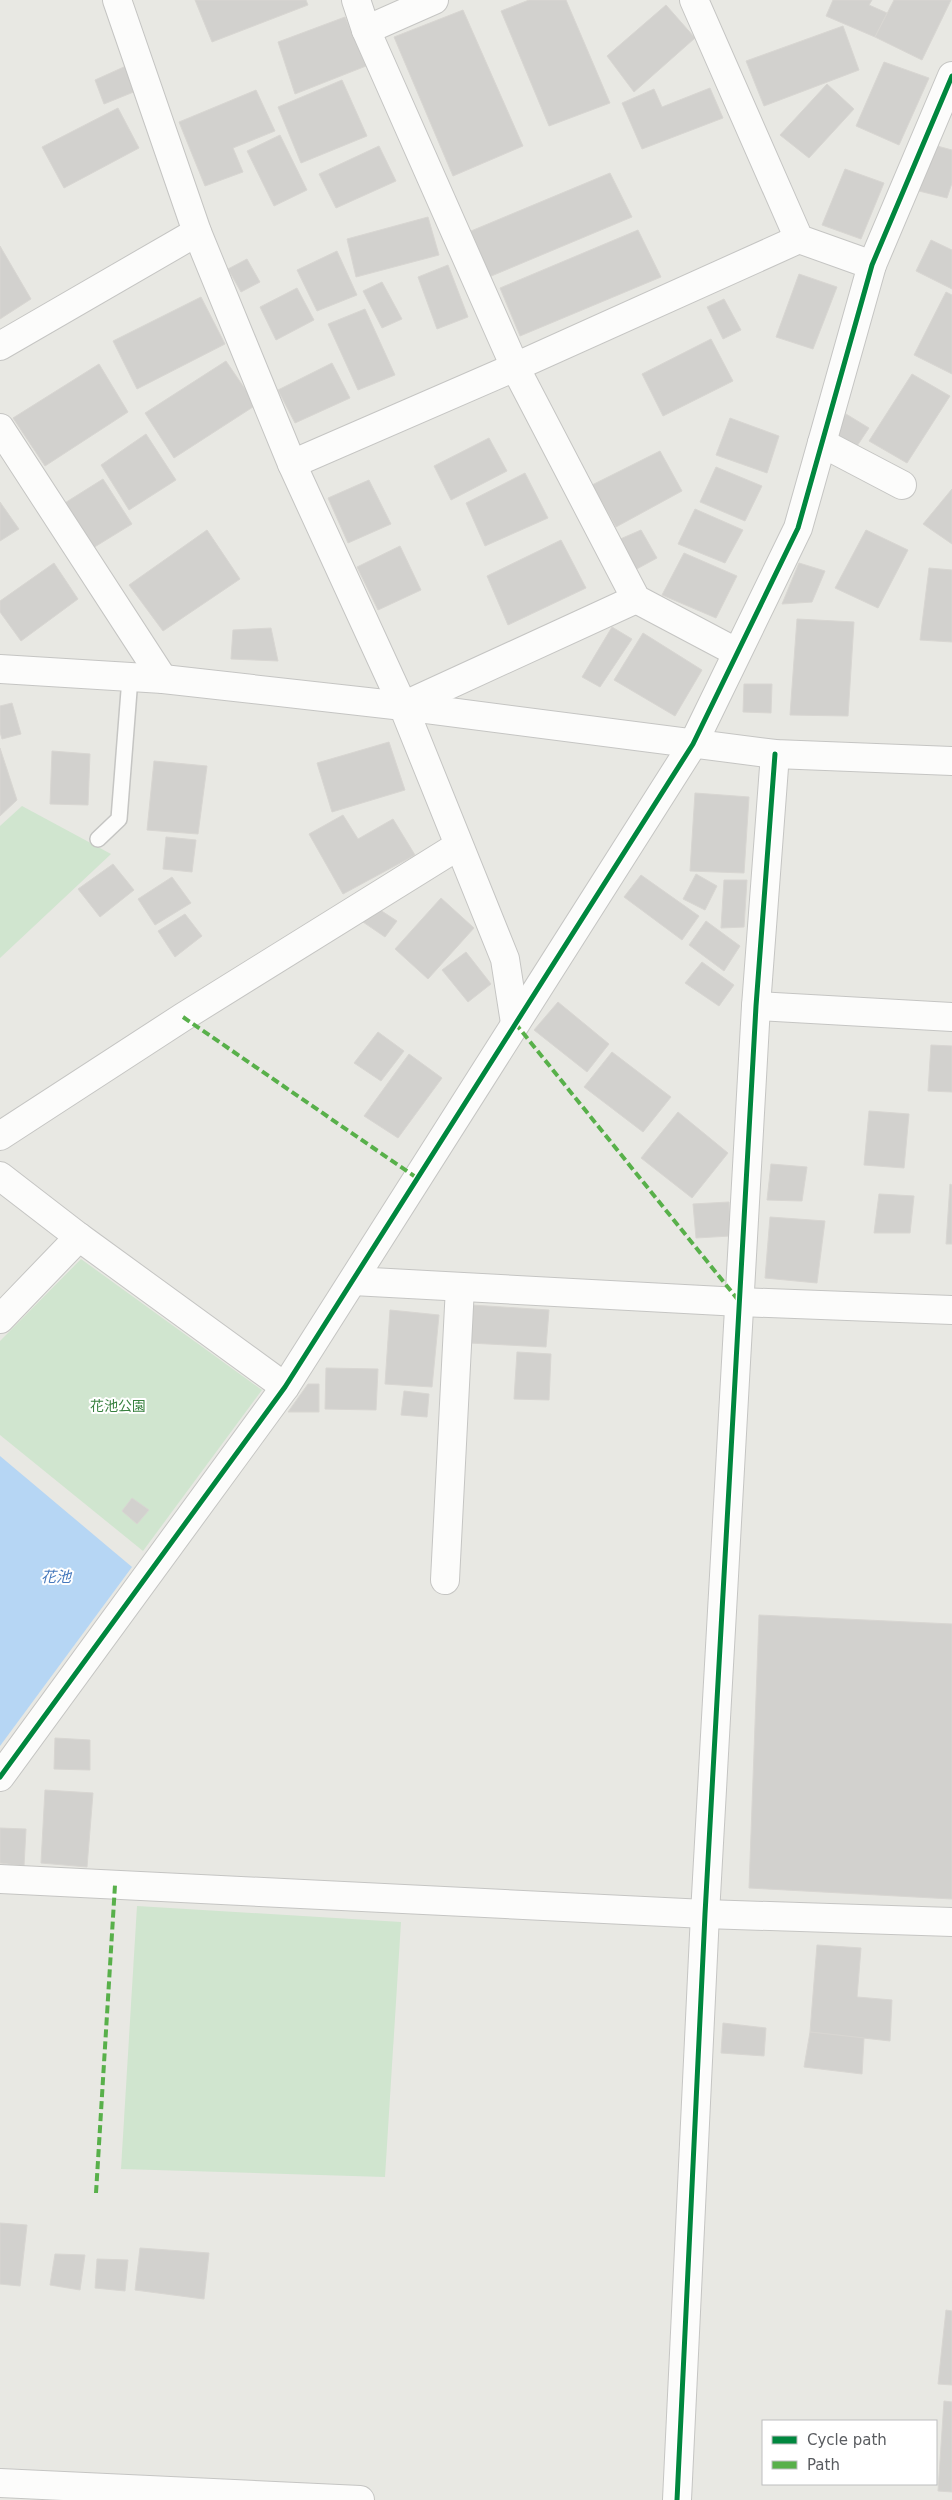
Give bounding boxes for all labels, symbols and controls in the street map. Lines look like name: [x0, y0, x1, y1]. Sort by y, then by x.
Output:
park label: 花池公園: [90, 1398, 146, 1414]
water label: 花池: [41, 1568, 73, 1586]
legend: [762, 2420, 937, 2485]
text: Cycle path: [807, 2431, 887, 2449]
text: Path: [807, 2456, 840, 2474]

